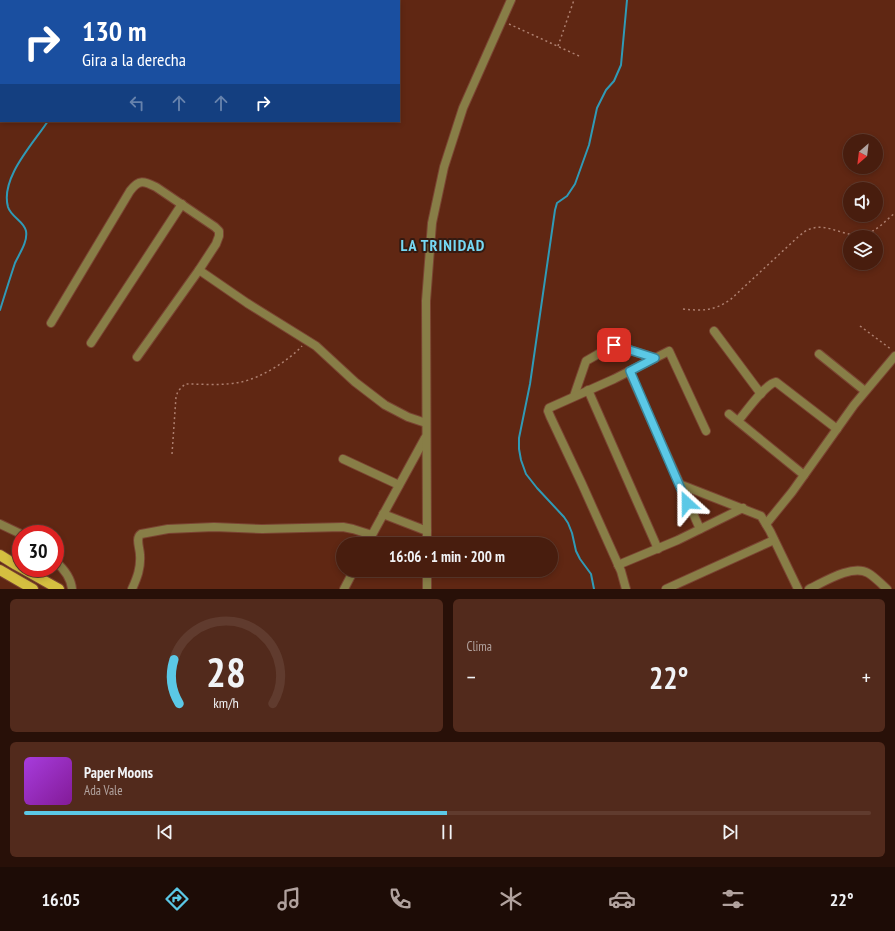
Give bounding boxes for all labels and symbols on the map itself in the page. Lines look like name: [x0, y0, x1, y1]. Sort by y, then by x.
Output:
north arrow: [843, 134, 883, 174]
district label: LA TRINIDAD: [401, 235, 485, 255]
pin: [597, 328, 631, 362]
position arrow: [666, 482, 708, 524]
speed limit sign: 30: [12, 525, 64, 577]

